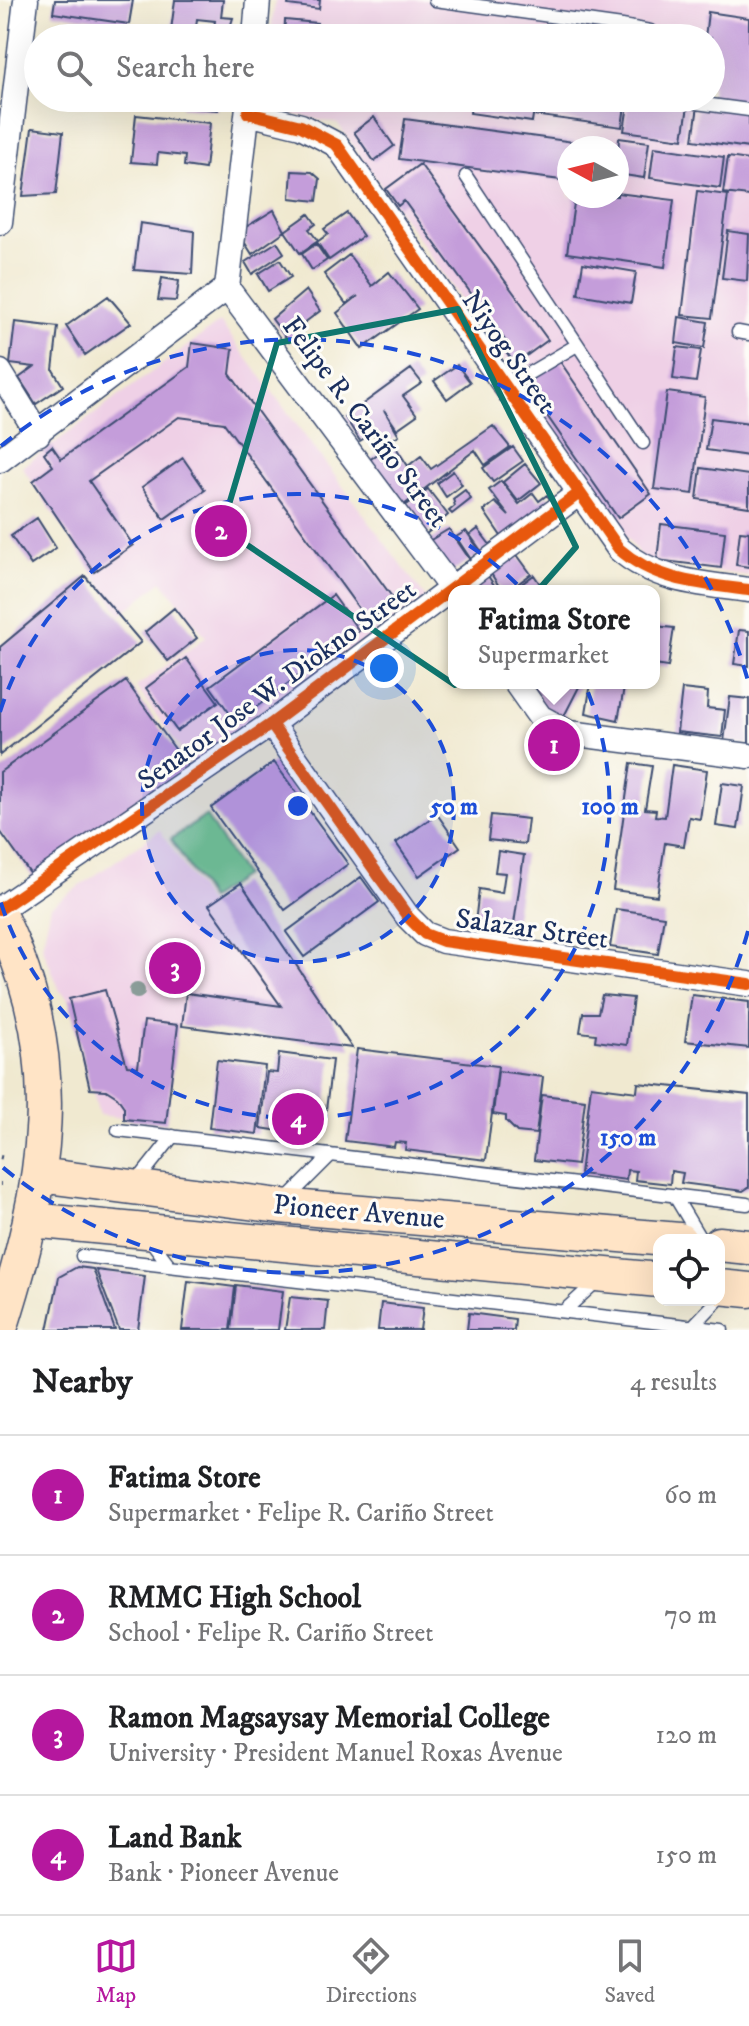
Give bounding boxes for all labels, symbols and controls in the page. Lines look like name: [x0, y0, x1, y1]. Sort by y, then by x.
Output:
search box: [24, 24, 725, 112]
icon: search: [52, 46, 96, 90]
text: Search here: [116, 50, 255, 87]
north arrow: [557, 136, 629, 208]
street label: Niyog Street: [454, 284, 564, 420]
street label: Felipe R. Cariño Street: [274, 310, 456, 534]
pin: 2: [195, 501, 247, 561]
street label: Senator Jose W. Diokno Street: [131, 572, 423, 798]
popup: [448, 585, 660, 689]
text: Fatima Store: [478, 602, 630, 639]
text: Supermarket: [478, 639, 609, 672]
your location: [364, 648, 404, 688]
pin: 1: [528, 715, 580, 775]
centre of rings: [284, 792, 312, 820]
text: 50 m: [429, 792, 478, 822]
text: 100 m: [581, 792, 639, 822]
street label: Salazar Street: [454, 901, 611, 957]
pin: 3: [149, 938, 201, 998]
pin: 4: [272, 1089, 324, 1149]
text: 150 m: [600, 1123, 656, 1153]
street label: Pioneer Avenue: [272, 1187, 446, 1237]
map controls: [653, 1234, 725, 1306]
button: locate: [653, 1234, 725, 1306]
text: Nearby: [32, 1361, 133, 1403]
text: 4 results: [630, 1366, 717, 1399]
text: Fatima Store: [108, 1460, 261, 1497]
text: 1: [53, 1479, 63, 1512]
text: 60 m: [664, 1479, 717, 1512]
text: Supermarket · Felipe R. Cariño Street: [108, 1497, 494, 1530]
text: RMMC High School: [108, 1580, 361, 1617]
text: 2: [52, 1599, 64, 1632]
text: 70 m: [664, 1599, 717, 1632]
text: School · Felipe R. Cariño Street: [108, 1617, 434, 1650]
text: Ramon Magsaysay Memorial College: [108, 1700, 550, 1737]
text: 3: [53, 1719, 63, 1752]
text: 120 m: [656, 1719, 717, 1752]
text: University · President Manuel Roxas Avenue: [108, 1737, 563, 1770]
text: Land Bank: [108, 1820, 242, 1857]
text: 4: [51, 1839, 65, 1872]
text: 150 m: [656, 1839, 717, 1872]
text: Bank · Pioneer Avenue: [108, 1857, 339, 1890]
tab: Map: [94, 1934, 138, 2009]
tab: Directions: [326, 1934, 417, 2009]
tab: Saved: [605, 1934, 655, 2009]

